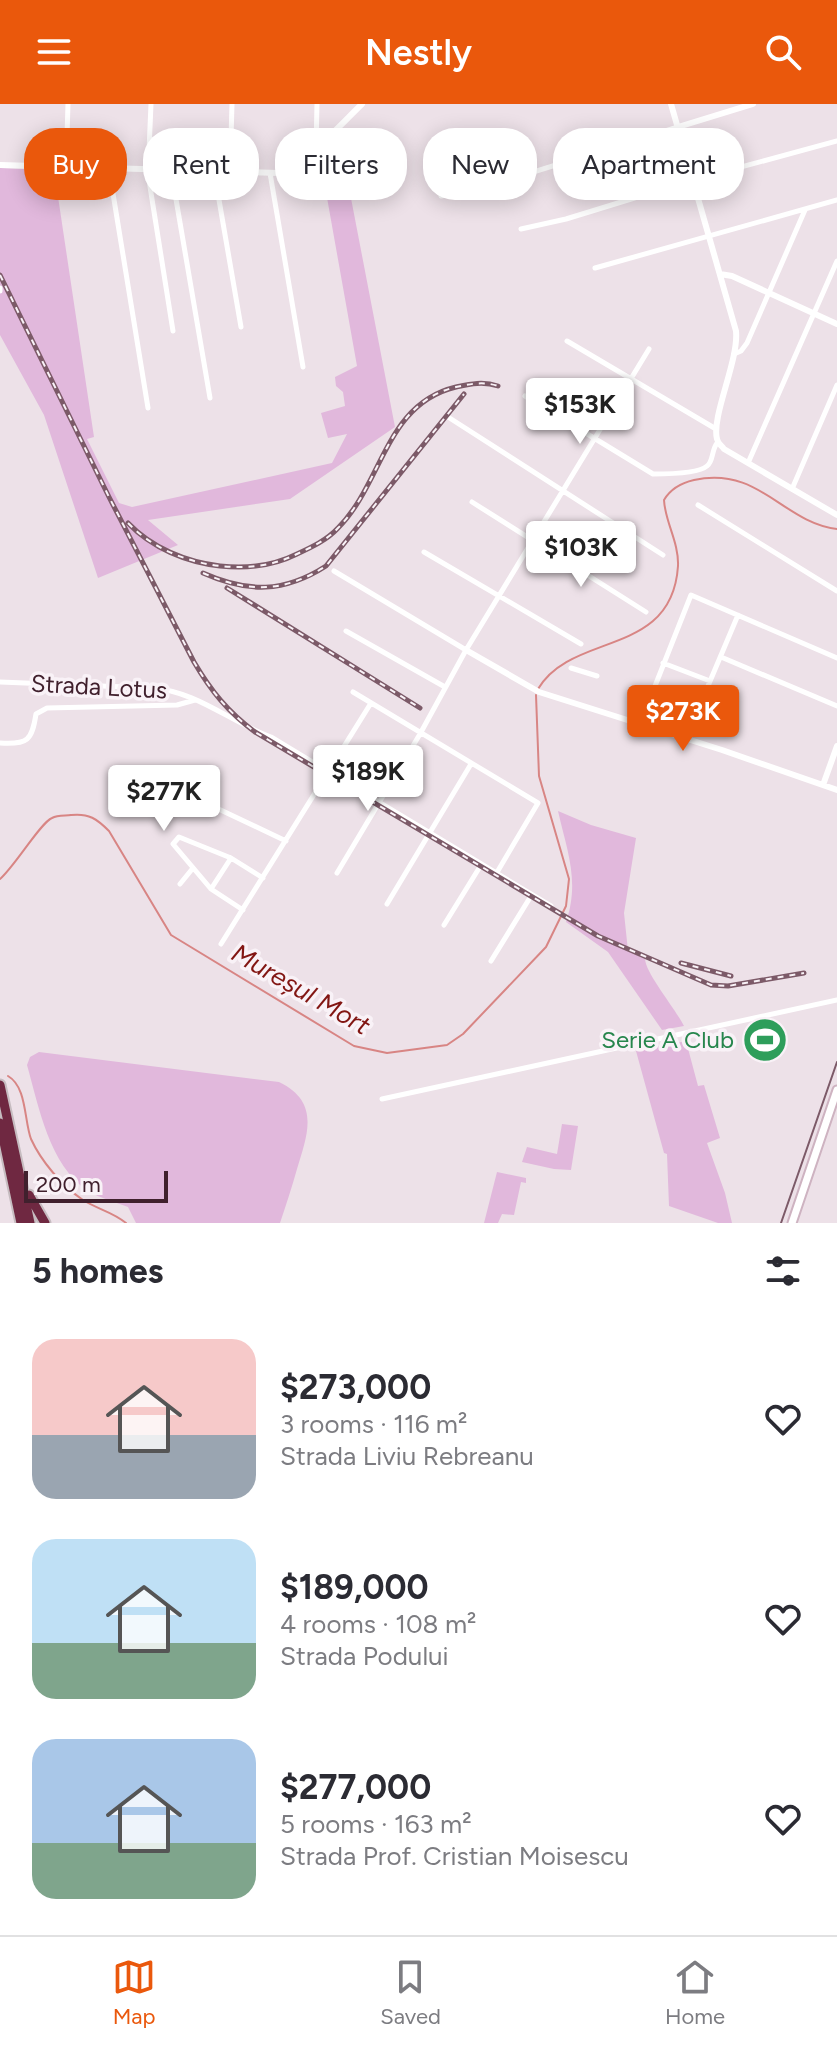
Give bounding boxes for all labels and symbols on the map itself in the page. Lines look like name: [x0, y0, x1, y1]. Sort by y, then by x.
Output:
pin: $153K: [524, 378, 636, 446]
pin: $103K: [525, 521, 637, 589]
street label: Strada Lotus: [30, 668, 168, 705]
pin: $273K: [627, 685, 739, 753]
pin: $189K: [312, 745, 424, 813]
pin: $277K: [108, 765, 220, 833]
water label: Mureșul Mort: [226, 937, 377, 1042]
sports icon: Serie A Club: [741, 1016, 789, 1064]
place label: Serie A Club: [601, 1025, 734, 1054]
scale bar: [24, 1167, 168, 1203]

